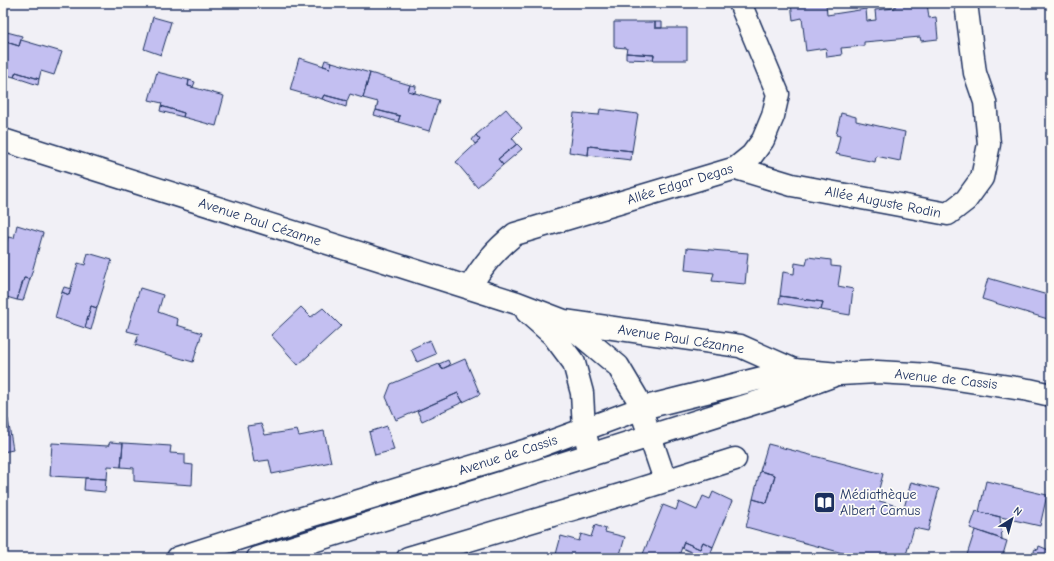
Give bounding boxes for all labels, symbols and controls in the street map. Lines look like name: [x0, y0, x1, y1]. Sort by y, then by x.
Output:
street label: Allée Edgar Degas: [625, 160, 735, 208]
street label: Allée Auguste Rodin: [824, 182, 942, 222]
street label: Avenue Paul Cézanne: [197, 194, 323, 250]
street label: Avenue Paul Cézanne: [617, 321, 745, 357]
street label: Avenue de Cassis: [894, 365, 998, 393]
street label: Avenue de Cassis: [456, 431, 560, 479]
place label: Médiathèque Albert Camus: [840, 486, 920, 519]
library icon: Médiathèque Albert Camus: [811, 489, 837, 515]
north arrow: [992, 499, 1032, 539]
text: N: [1011, 504, 1024, 519]

